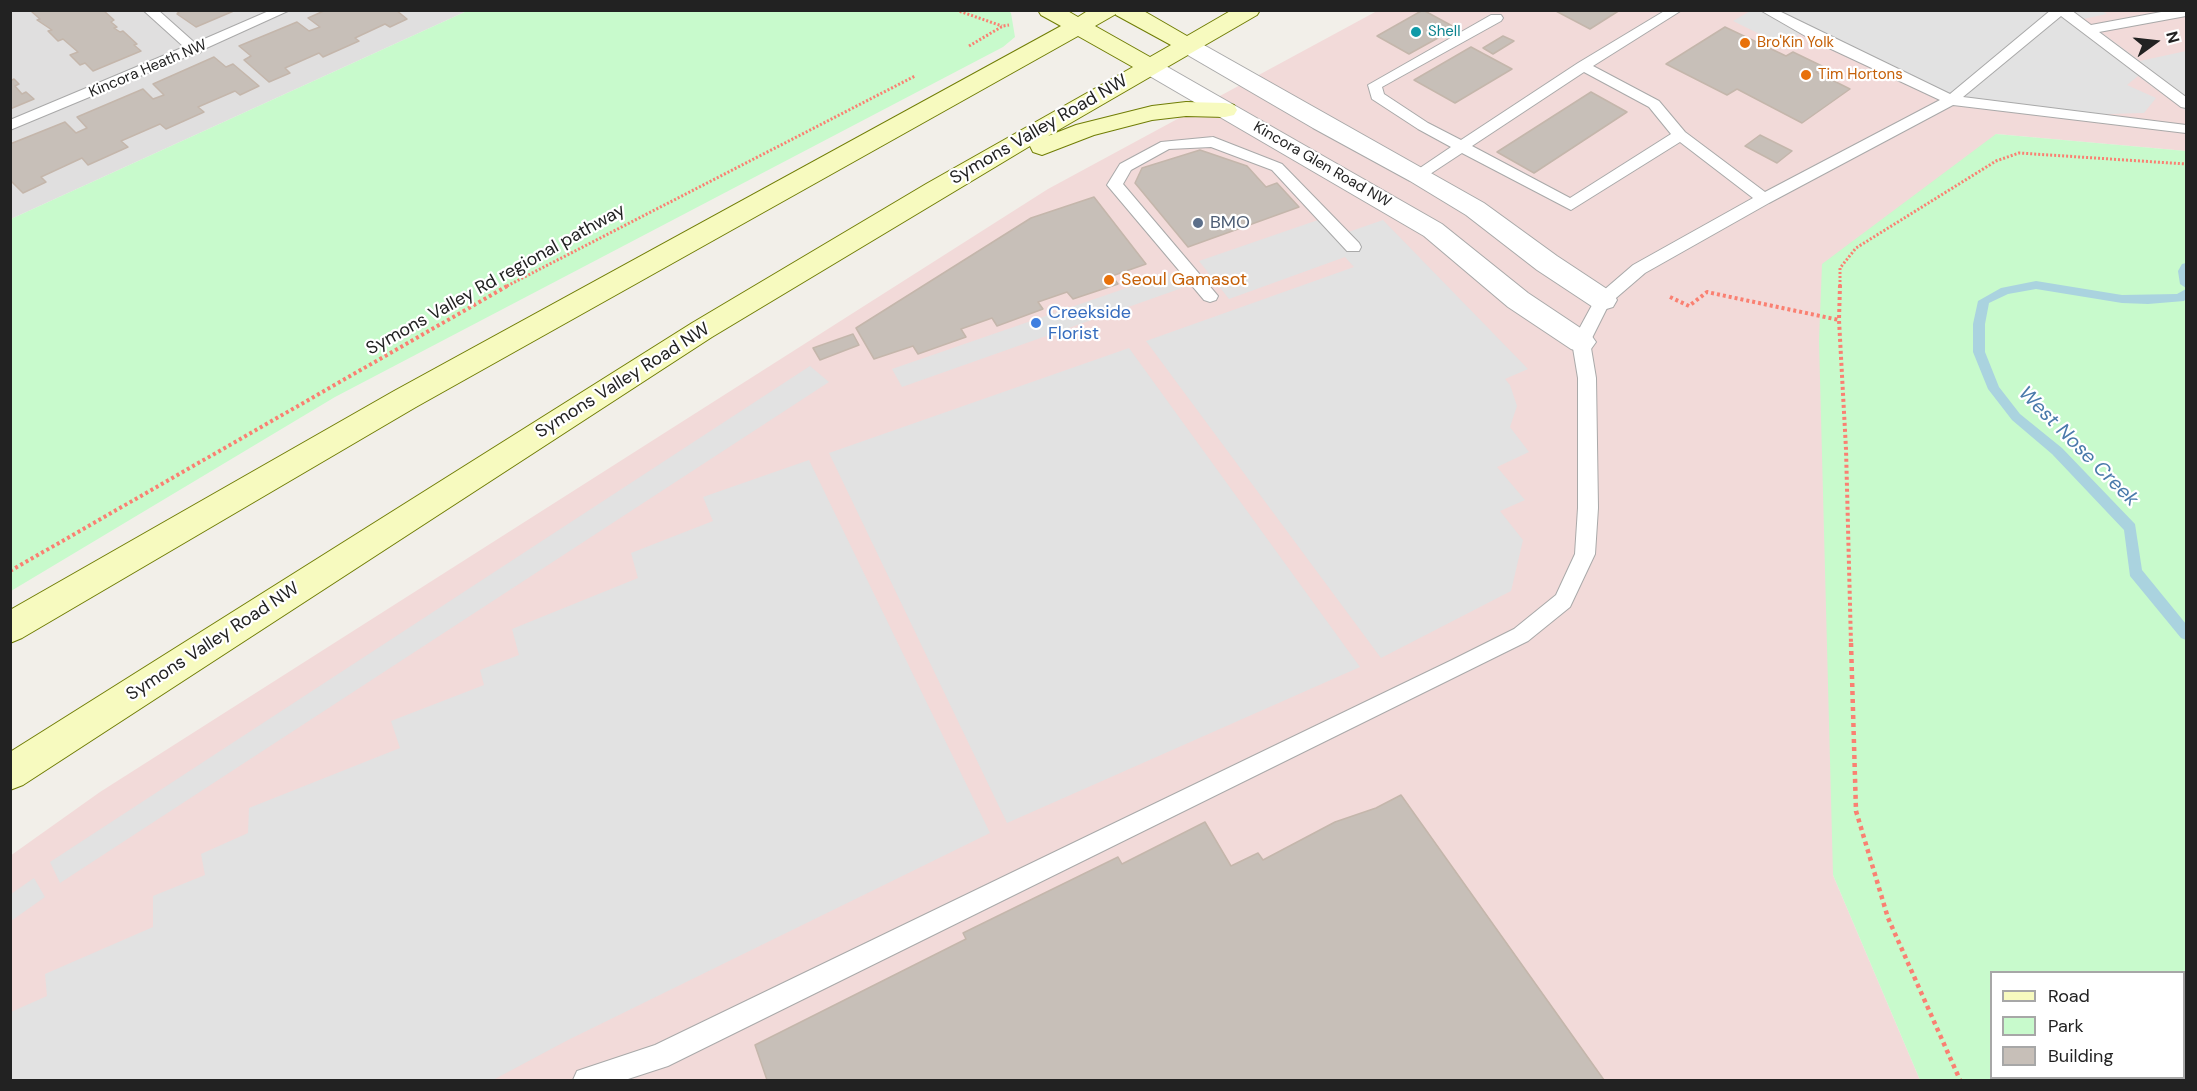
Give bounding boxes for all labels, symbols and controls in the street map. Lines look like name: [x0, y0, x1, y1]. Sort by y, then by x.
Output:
north arrow: [2125, 12, 2185, 72]
place label: Shell: [1428, 23, 1461, 41]
marker: Shell: [1409, 25, 1423, 39]
text: N: [2161, 29, 2185, 46]
place label: Bro'Kin Yolk: [1757, 34, 1834, 52]
street label: Kincora Heath NW: [86, 36, 210, 102]
marker: Bro'Kin Yolk: [1738, 36, 1752, 50]
place label: Tim Hortons: [1818, 66, 1903, 84]
marker: Tim Hortons: [1799, 68, 1813, 82]
street label: Symons Valley Road NW: [946, 70, 1132, 190]
street label: Kincora Glen Road NW: [1250, 118, 1394, 212]
street label: Symons Valley Rd regional pathway: [363, 200, 629, 360]
place label: BMO: [1210, 212, 1250, 234]
marker: BMO: [1191, 216, 1205, 230]
place label: Seoul Gamasot: [1121, 269, 1247, 291]
marker: Seoul Gamasot: [1102, 273, 1116, 287]
place label: Creekside Florist: [1048, 302, 1131, 344]
marker: Creekside Florist: [1029, 316, 1043, 330]
street label: Symons Valley Road NW: [532, 318, 714, 444]
water label: West Nose Creek: [2013, 382, 2143, 512]
street label: Symons Valley Road NW: [123, 578, 303, 706]
legend: [1990, 971, 2185, 1079]
text: Road: [2048, 984, 2090, 1008]
text: Park: [2048, 1014, 2084, 1038]
text: Building: [2048, 1044, 2113, 1068]

